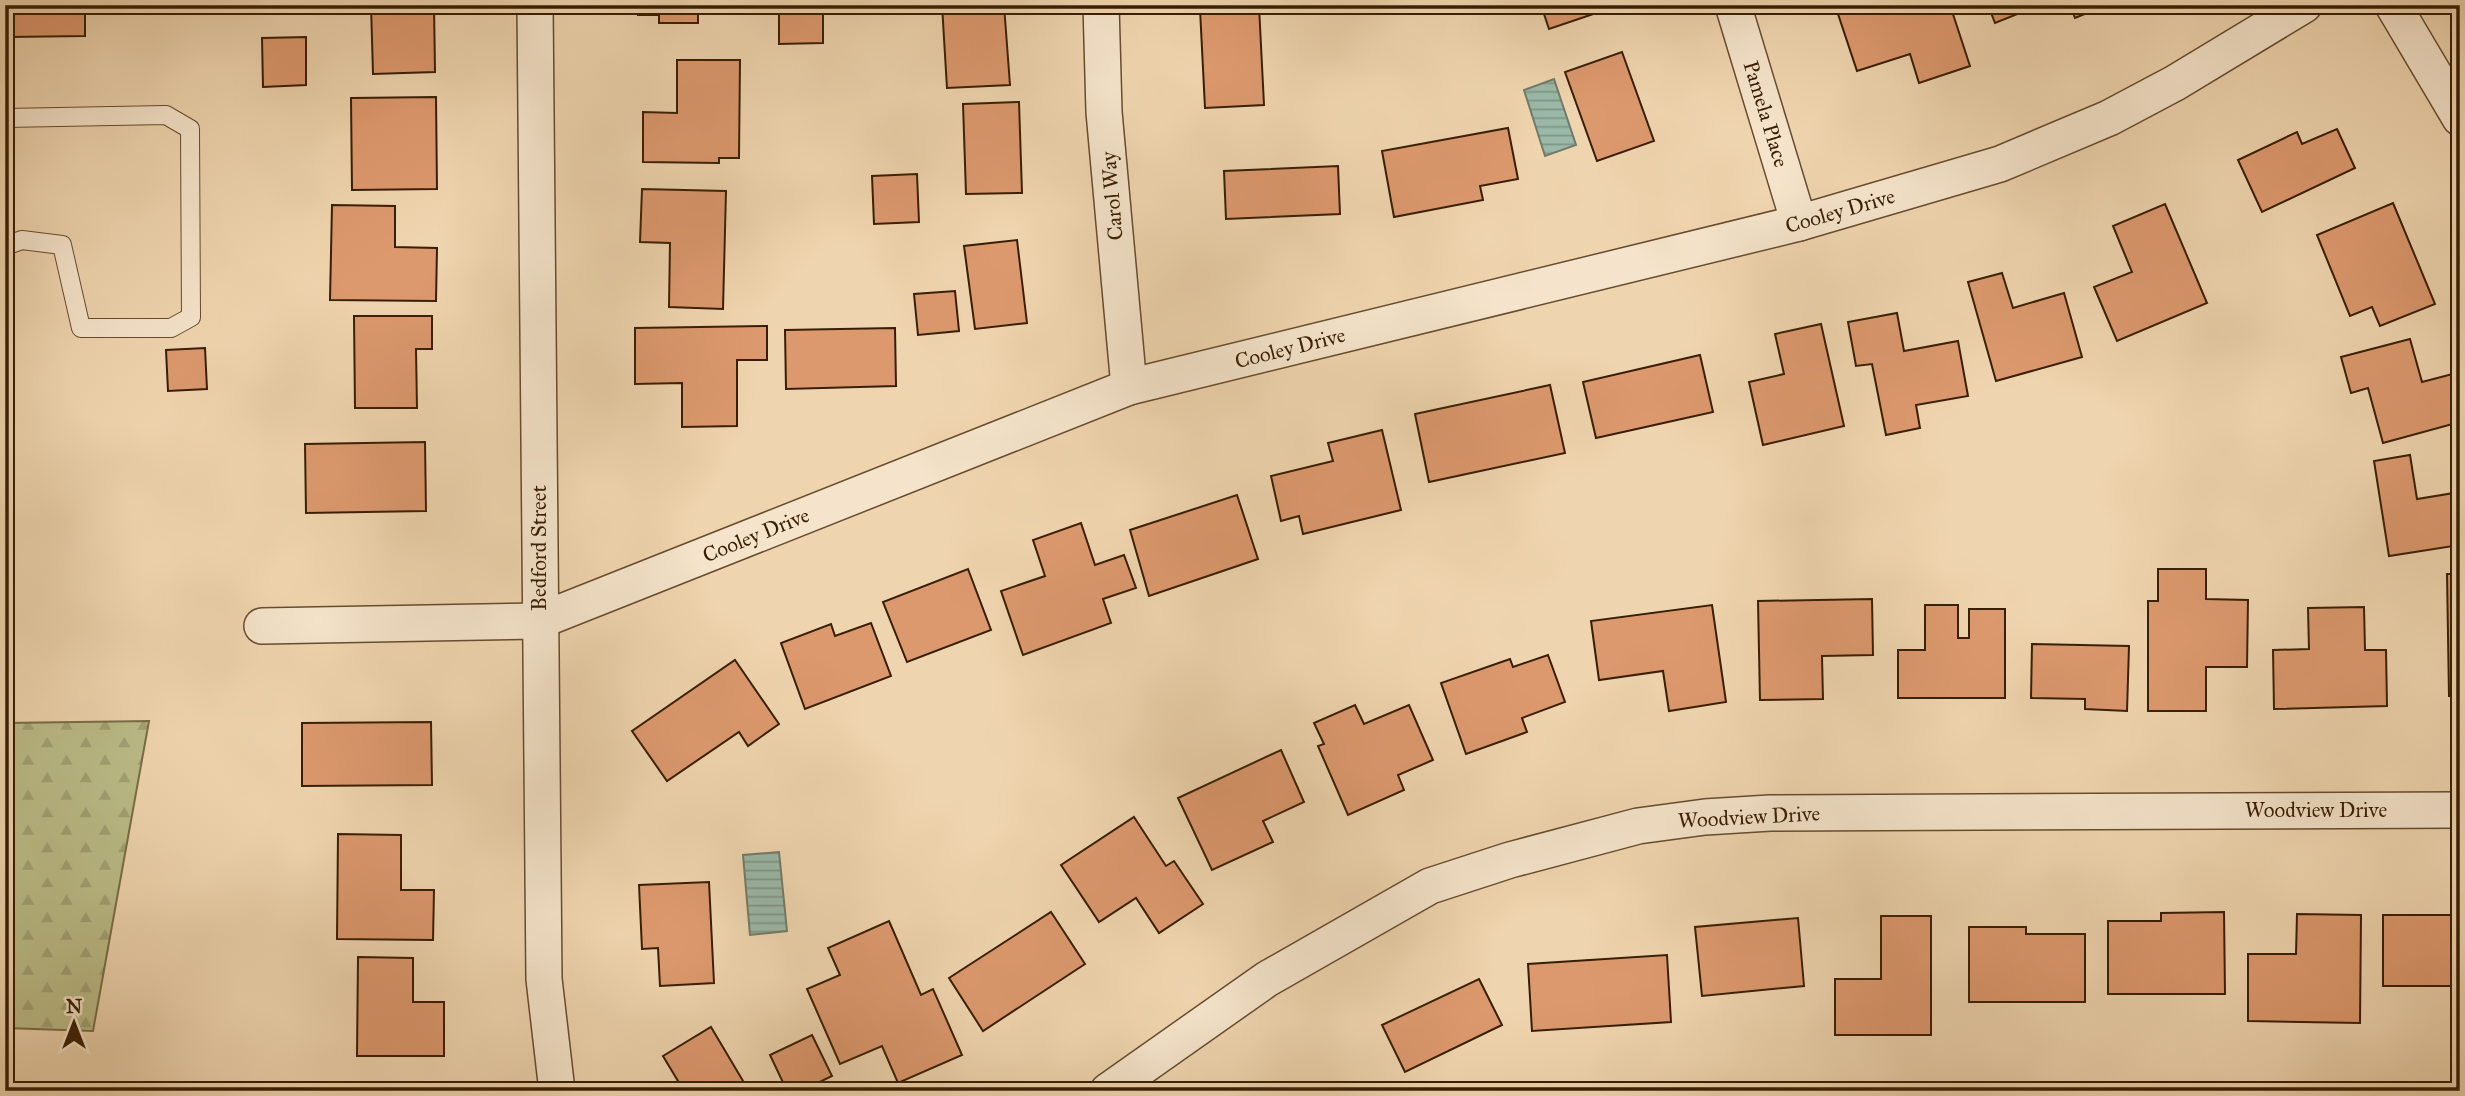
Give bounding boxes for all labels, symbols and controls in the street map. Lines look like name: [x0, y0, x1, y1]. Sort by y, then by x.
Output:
street label: Pamela Place: [1737, 58, 1795, 171]
street label: Carol Way: [1095, 149, 1129, 242]
street label: Cooley Drive: [1782, 183, 1898, 239]
street label: Cooley Drive: [1232, 322, 1348, 374]
street label: Bedford Street: [526, 485, 552, 611]
street label: Cooley Drive: [699, 502, 813, 568]
street label: Woodview Drive: [2245, 797, 2387, 823]
street label: Woodview Drive: [1677, 800, 1821, 834]
north arrow: [38, 988, 108, 1058]
text: N: [66, 995, 82, 1018]

